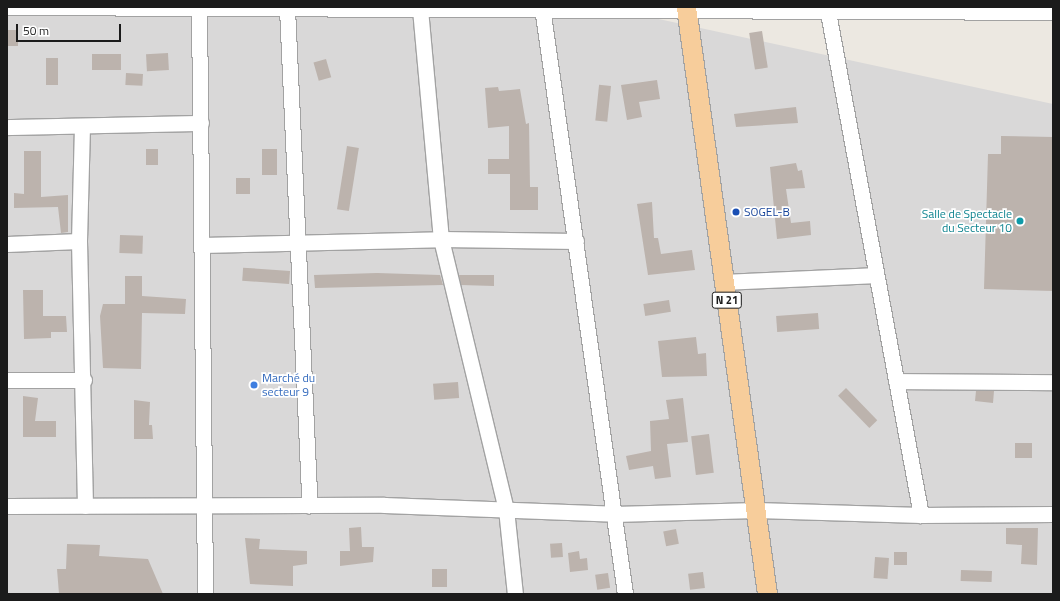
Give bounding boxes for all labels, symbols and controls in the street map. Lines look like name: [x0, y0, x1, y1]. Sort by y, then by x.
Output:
scale bar: [18, 16, 123, 42]
text: 50 m: [23, 21, 49, 40]
place label: SOGEL-B: [744, 205, 790, 219]
marker: SOGEL-B: [731, 207, 741, 217]
place label: Salle de Spectacle du Secteur 10: [922, 207, 1012, 235]
marker: Salle de Spectacle du Secteur 10: [1015, 216, 1025, 226]
road number: N 21: [711, 291, 743, 309]
place label: Marché du secteur 9: [262, 371, 315, 399]
marker: Marché du secteur 9: [249, 380, 259, 390]

